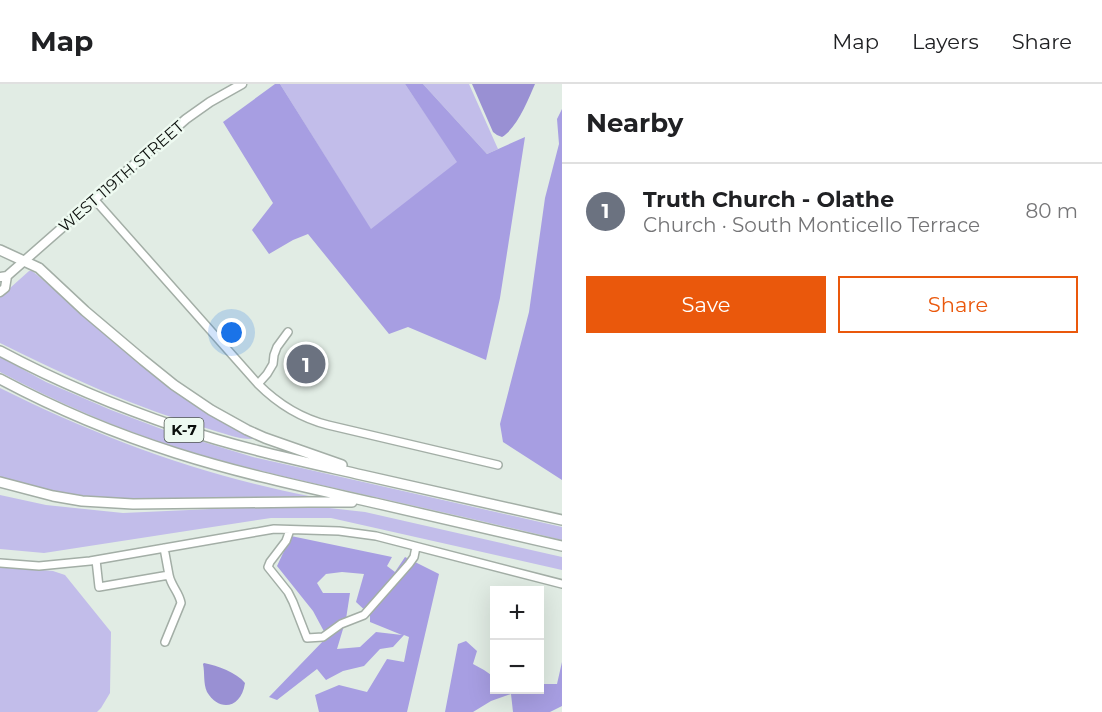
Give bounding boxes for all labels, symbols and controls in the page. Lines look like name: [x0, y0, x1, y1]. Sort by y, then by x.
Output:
text: Map: [30, 24, 93, 58]
text: Map: [832, 29, 879, 54]
text: Layers: [912, 29, 979, 54]
text: Share: [1012, 29, 1072, 54]
text: Nearby: [586, 107, 683, 139]
street label: WEST 119TH STREET: [55, 116, 188, 236]
text: Truth Church - Olathe: [643, 186, 894, 213]
text: 1: [602, 199, 609, 223]
text: 80 m: [1026, 199, 1078, 223]
text: Church · South Monticello Terrace: [643, 213, 980, 237]
button: Save: [586, 276, 826, 333]
button: Share: [838, 276, 1078, 333]
your location: [217, 318, 246, 347]
pin: 1: [286, 342, 326, 386]
road number: K-7: [164, 418, 204, 442]
map controls: [490, 586, 544, 694]
button: +: [490, 586, 544, 640]
button: −: [490, 640, 544, 694]

